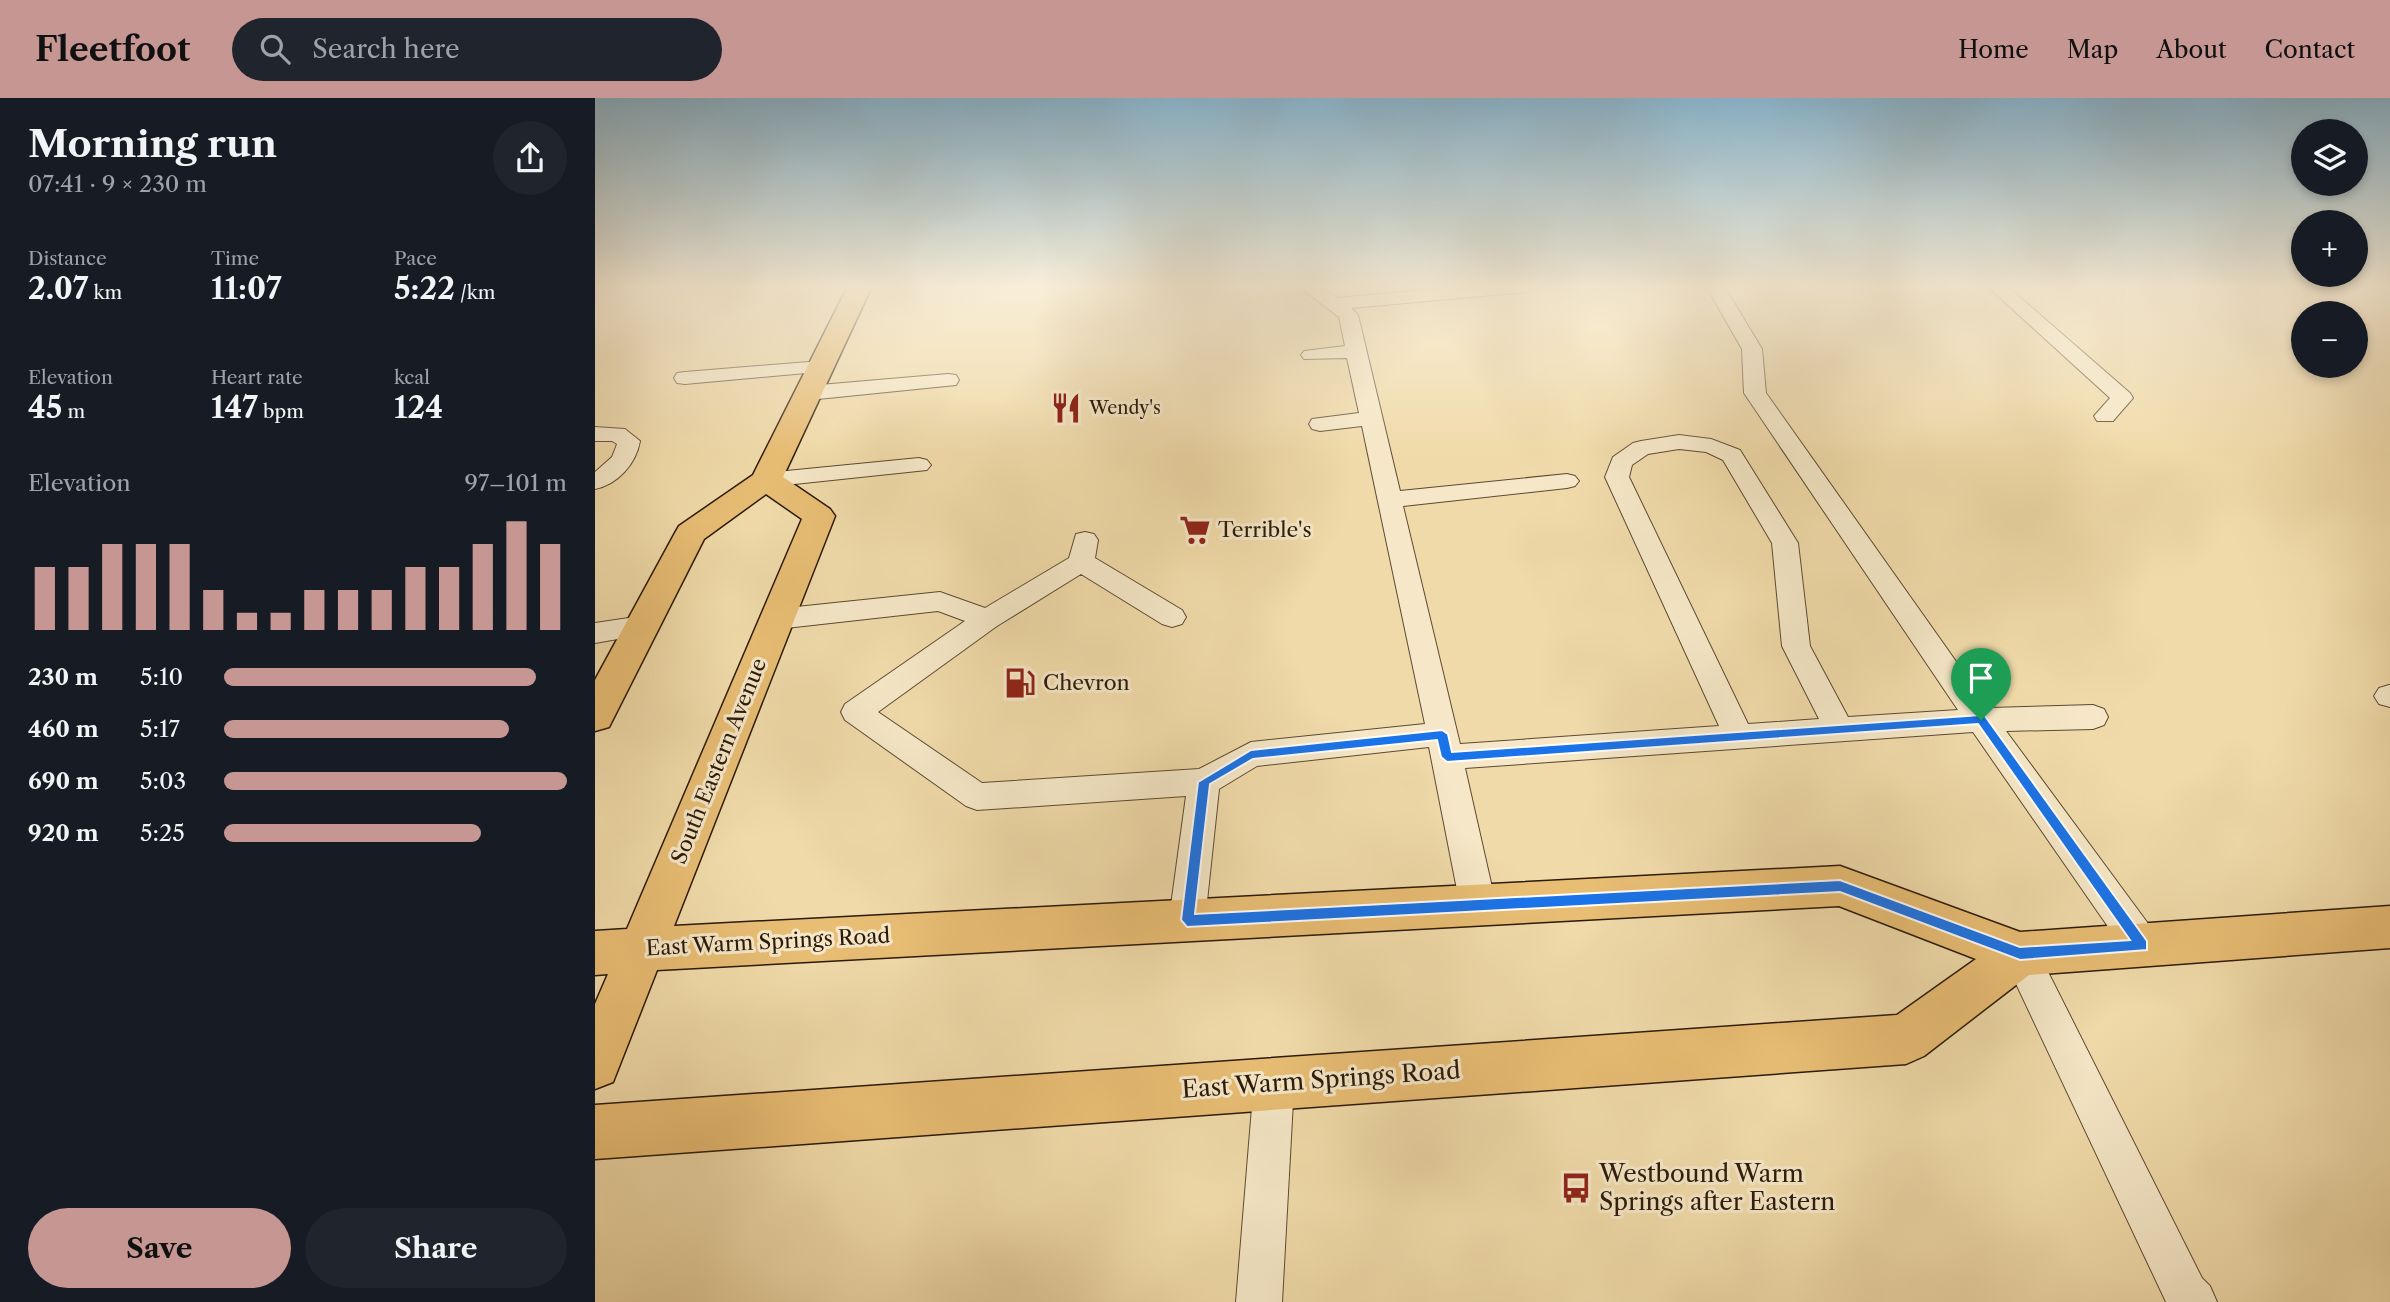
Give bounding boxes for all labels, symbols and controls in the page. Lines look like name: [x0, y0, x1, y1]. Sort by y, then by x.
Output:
search box: [232, 18, 722, 81]
text: Fleetfoot: [35, 29, 190, 70]
icon: search: [256, 30, 294, 68]
text: Search here: [312, 33, 460, 65]
text: Home: [1958, 35, 2029, 64]
text: Map: [2067, 35, 2118, 64]
text: About: [2156, 35, 2227, 64]
text: Contact: [2265, 35, 2355, 64]
map controls: [2291, 119, 2368, 378]
button: layers: [2291, 119, 2368, 196]
text: Morning run: [28, 120, 277, 167]
button: share: [493, 121, 567, 195]
text: 07:41 · 9 × 230 m: [28, 170, 207, 198]
button: +: [2291, 210, 2368, 287]
text: Distance: [28, 247, 107, 270]
text: Time: [211, 247, 259, 270]
text: Pace: [394, 247, 437, 270]
text: 2.07: [28, 270, 88, 307]
text: 11:07: [211, 270, 282, 307]
text: 5:22: [394, 270, 455, 307]
text: km: [88, 281, 122, 304]
text: /km: [455, 281, 496, 304]
button: −: [2291, 301, 2368, 378]
text: Elevation: [28, 366, 113, 389]
text: Heart rate: [211, 366, 303, 389]
text: kcal: [394, 366, 430, 389]
text: 45: [28, 389, 62, 426]
text: 147: [211, 389, 258, 426]
text: 124: [394, 389, 443, 426]
restaurant icon: Wendy's: [1049, 391, 1083, 425]
place label: Wendy's: [1088, 397, 1161, 419]
text: m: [62, 400, 85, 423]
text: bpm: [258, 400, 304, 423]
text: Elevation: [28, 469, 131, 497]
text: 97–101 m: [464, 469, 567, 497]
supermarket icon: Terrible's: [1178, 513, 1212, 547]
place label: Terrible's: [1218, 517, 1312, 542]
pin: [1951, 648, 2011, 720]
street label: South Eastern Avenue: [666, 654, 771, 867]
icon: arrive: [1962, 659, 2000, 697]
text: 230 m: [28, 663, 98, 691]
text: 5:10: [140, 663, 183, 691]
fuel station icon: Chevron: [1003, 666, 1037, 700]
place label: Chevron: [1043, 670, 1130, 695]
text: 460 m: [28, 715, 99, 743]
text: 5:17: [140, 715, 180, 743]
text: 690 m: [28, 767, 99, 795]
text: 5:03: [140, 767, 186, 795]
text: 920 m: [28, 819, 99, 847]
text: 5:25: [140, 819, 185, 847]
street label: East Warm Springs Road: [645, 923, 891, 960]
street label: East Warm Springs Road: [1181, 1055, 1462, 1104]
place label: Westbound Warm Springs after Eastern: [1598, 1159, 1835, 1216]
bus stop icon: Westbound Warm Springs after Eastern: [1559, 1171, 1593, 1205]
button: Save: [28, 1208, 291, 1288]
button: Share: [305, 1208, 567, 1288]

